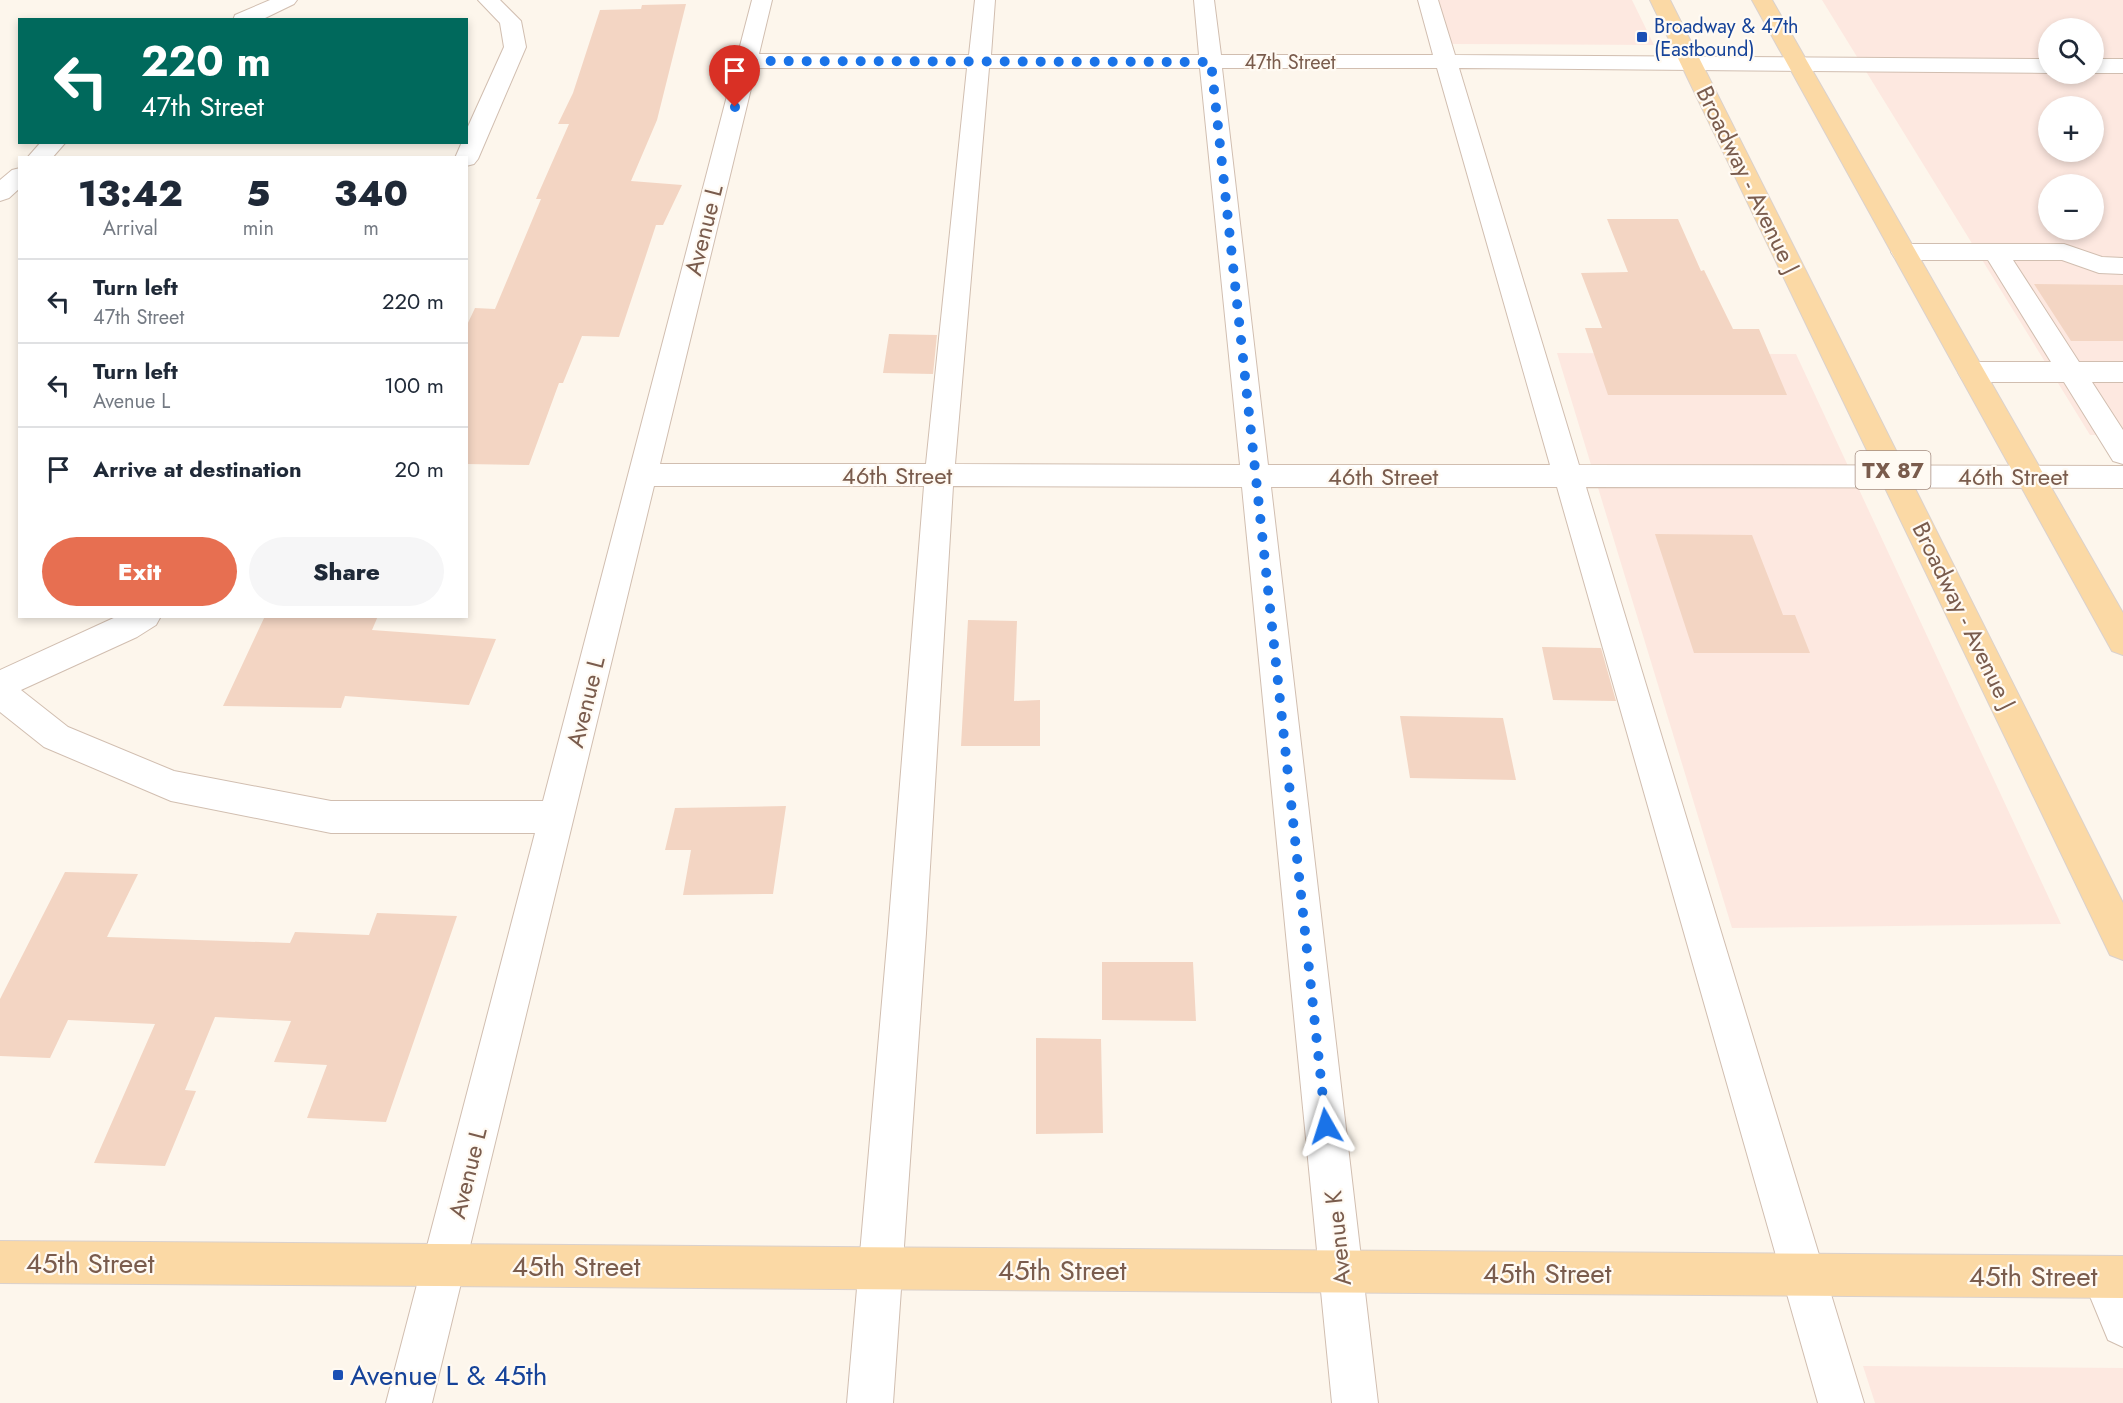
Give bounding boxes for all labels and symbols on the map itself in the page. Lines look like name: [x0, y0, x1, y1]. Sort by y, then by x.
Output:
place label: Broadway & 47th (Eastbound): [1654, 12, 1799, 64]
marker: Broadway & 47th (Eastbound): [1635, 30, 1649, 44]
pin: [709, 45, 760, 107]
street label: 47th Street: [1244, 48, 1336, 77]
street label: Broadway - Avenue J: [1688, 80, 1809, 280]
street label: Avenue L: [675, 180, 732, 279]
road number: TX 87: [1856, 451, 1930, 489]
street label: 46th Street: [842, 458, 953, 493]
street label: 46th Street: [1328, 459, 1439, 494]
street label: 46th Street: [1958, 459, 2069, 494]
street label: Broadway - Avenue J: [1904, 516, 2025, 716]
street label: Avenue L: [557, 652, 614, 751]
position arrow: [1294, 1094, 1358, 1158]
street label: Avenue L: [439, 1123, 496, 1222]
street label: Avenue K: [1315, 1188, 1360, 1287]
street label: 45th Street: [26, 1243, 155, 1284]
street label: 45th Street: [512, 1246, 641, 1287]
street label: 45th Street: [998, 1250, 1127, 1291]
street label: 45th Street: [1483, 1253, 1612, 1294]
street label: 45th Street: [1969, 1256, 2098, 1297]
place label: Avenue L & 45th: [350, 1355, 547, 1396]
marker: Avenue L & 45th: [331, 1368, 345, 1382]

